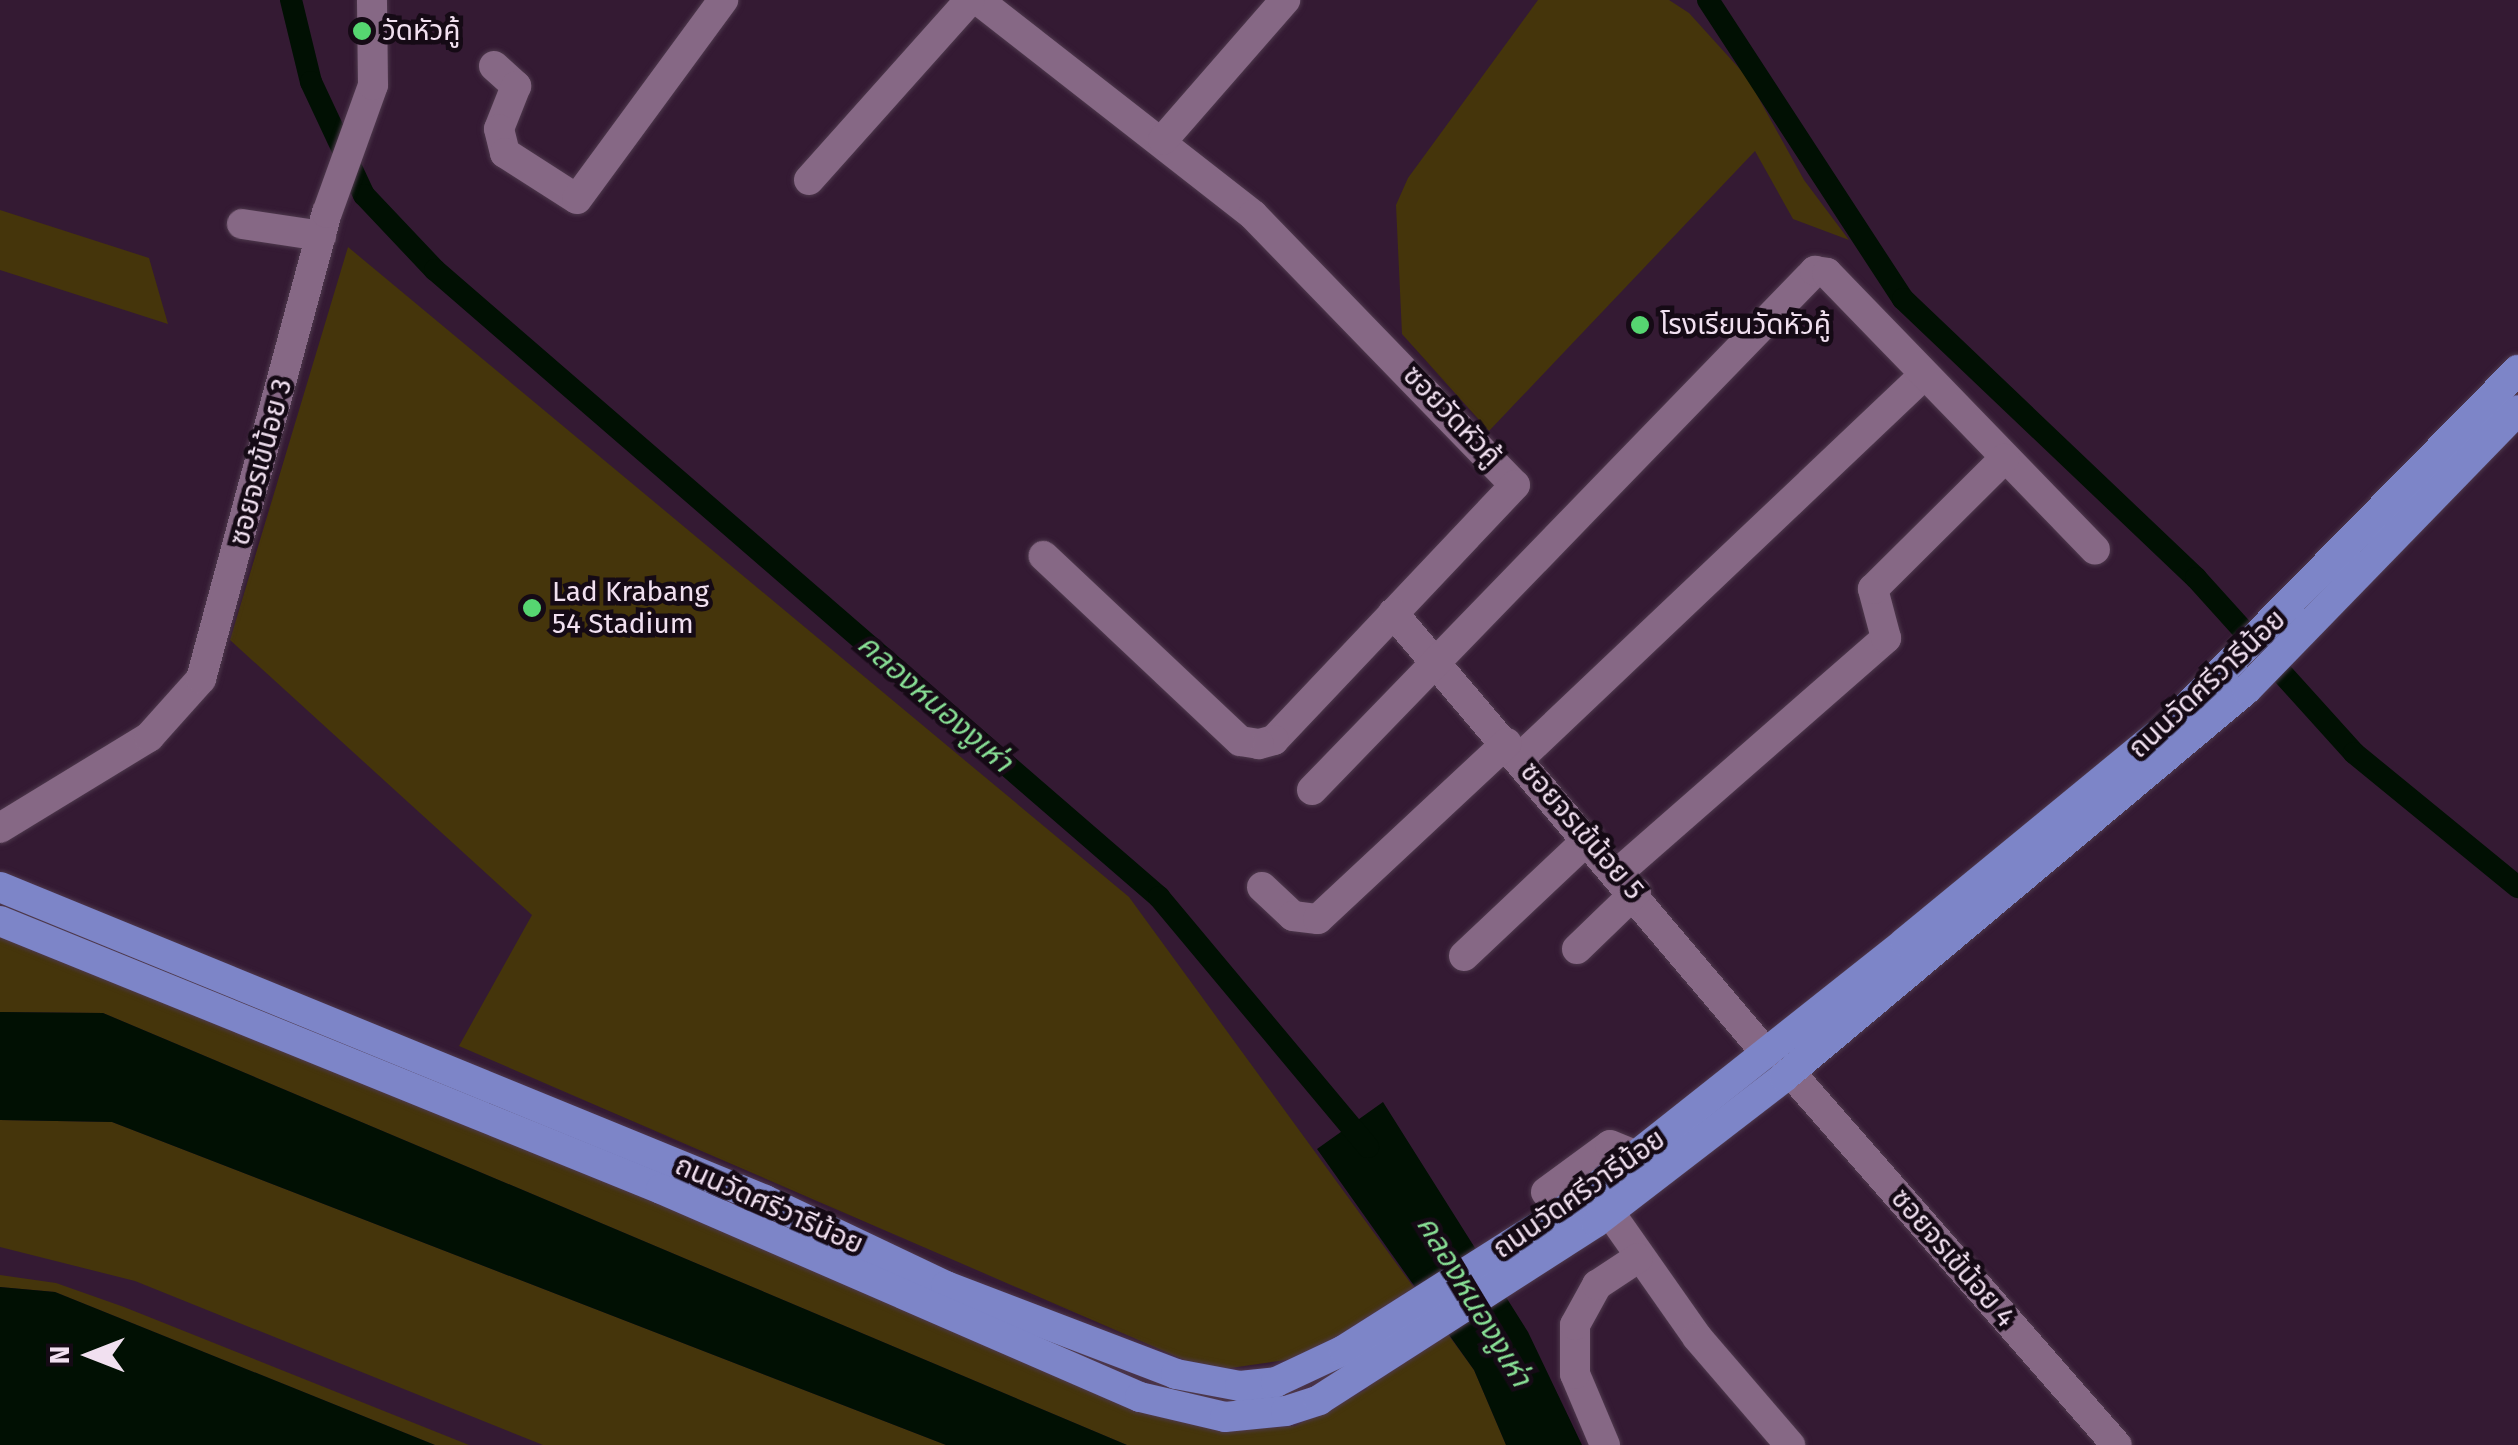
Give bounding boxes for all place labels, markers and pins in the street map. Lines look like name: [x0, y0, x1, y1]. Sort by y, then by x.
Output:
place label: วัดหัวคู้: [382, 14, 460, 48]
marker: วัดหัวคู้: [351, 20, 373, 42]
place label: โรงเรียนวัดหัวคู้: [1660, 308, 1831, 342]
marker: โรงเรียนวัดหัวคู้: [1629, 314, 1651, 336]
place label: Lad Krabang 54 Stadium: [552, 575, 709, 641]
marker: Lad Krabang 54 Stadium: [521, 597, 543, 619]

